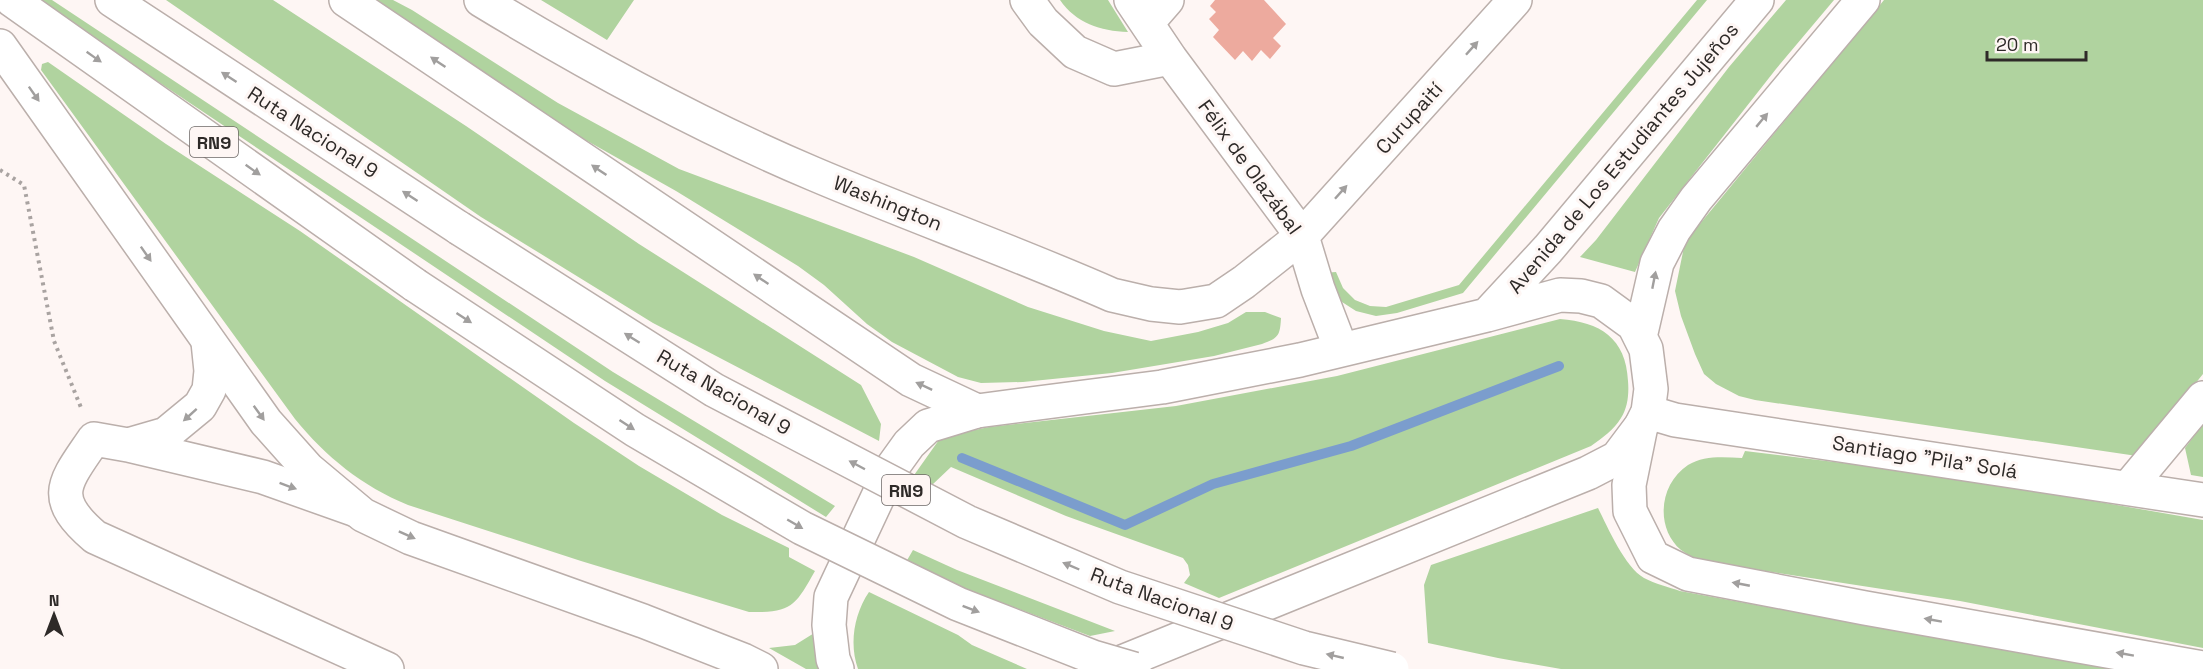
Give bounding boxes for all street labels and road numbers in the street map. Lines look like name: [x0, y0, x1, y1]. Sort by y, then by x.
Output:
street label: Avenida de Los Estudiantes Jujeños: [1502, 17, 1744, 299]
street label: Curupaití: [1370, 76, 1448, 159]
street label: Ruta Nacional 9: [243, 80, 383, 184]
street label: Félix de Olazábal: [1192, 95, 1308, 239]
road number: RN9: [190, 127, 238, 157]
street label: Washington: [830, 169, 946, 237]
street label: Ruta Nacional 9: [652, 343, 796, 441]
street label: Santiago "Pila" Solá: [1830, 430, 2020, 484]
road number: RN9: [882, 475, 930, 505]
street label: Ruta Nacional 9: [1087, 561, 1237, 637]

